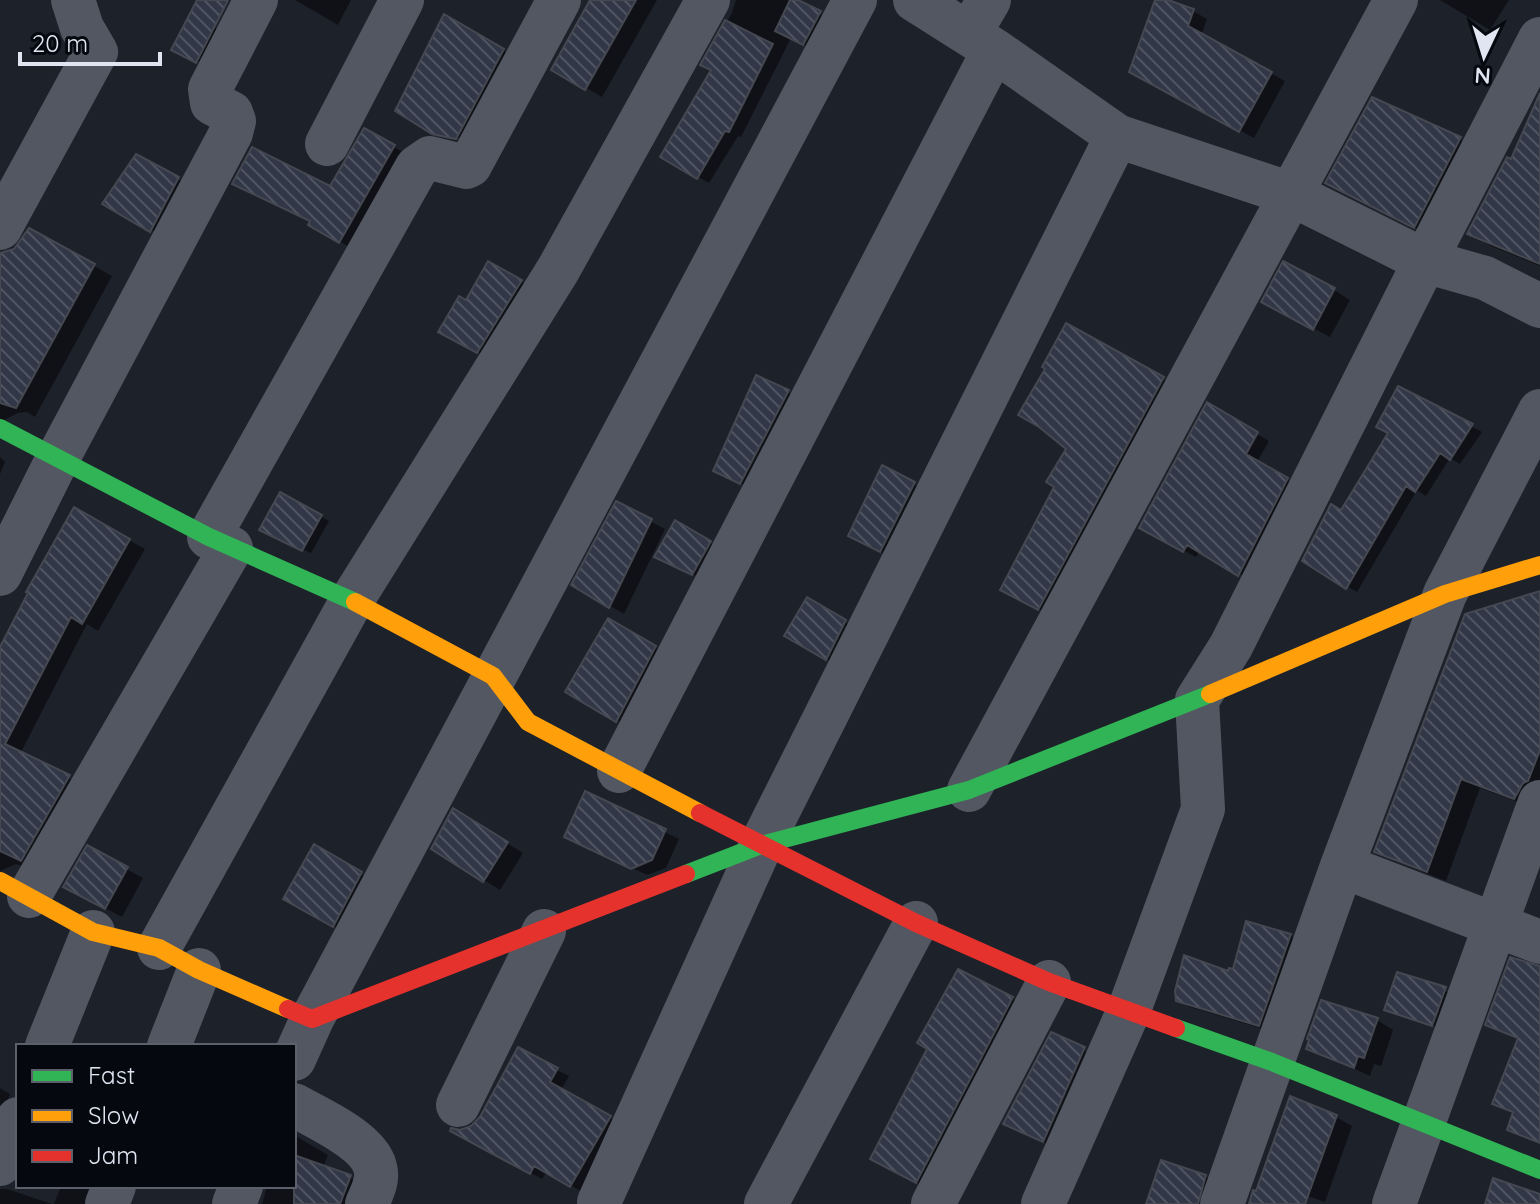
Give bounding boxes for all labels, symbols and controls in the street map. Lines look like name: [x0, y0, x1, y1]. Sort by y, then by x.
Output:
scale bar: [20, 16, 160, 66]
north arrow: [1444, 16, 1524, 96]
text: 20 m: [32, 28, 88, 58]
text: N: [1474, 61, 1492, 90]
legend: [16, 1044, 296, 1188]
text: Fast: [88, 1060, 135, 1090]
text: Slow: [88, 1100, 139, 1130]
text: Jam: [88, 1140, 138, 1170]

